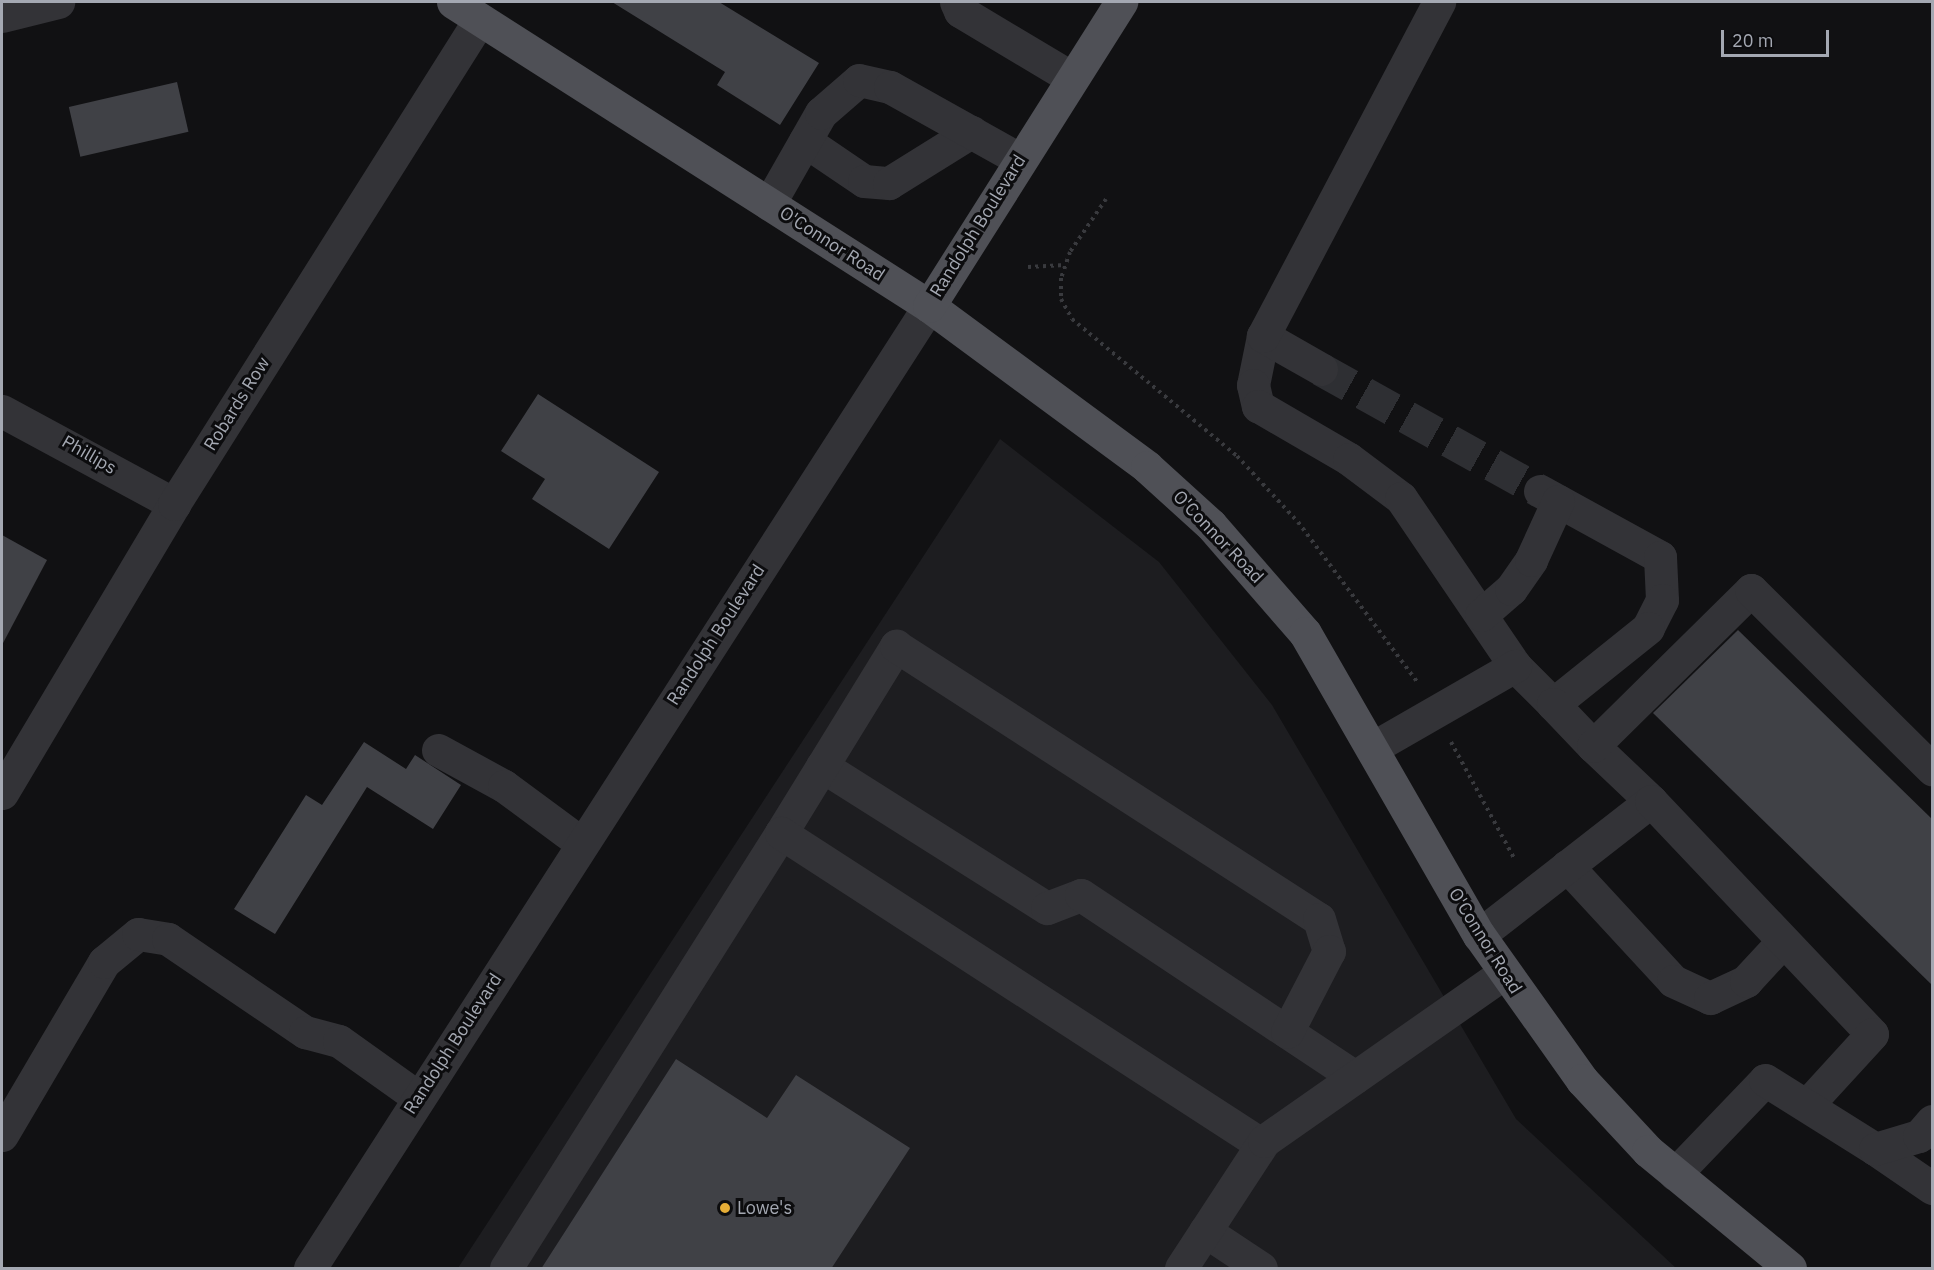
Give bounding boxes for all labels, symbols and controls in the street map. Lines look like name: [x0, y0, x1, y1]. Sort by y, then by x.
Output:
scale bar: [1724, 18, 1832, 56]
text: 20 m: [1732, 29, 1774, 52]
street label: Randolph Boulevard: [926, 151, 1030, 301]
street label: O'Connor Road: [775, 202, 889, 286]
street label: Robards Row: [200, 353, 274, 455]
street label: Phillips: [58, 431, 120, 479]
street label: O'Connor Road: [1168, 486, 1268, 588]
street label: Randolph Boulevard: [662, 561, 770, 709]
street label: O'Connor Road: [1444, 884, 1526, 998]
street label: Randolph Boulevard: [399, 970, 507, 1118]
place label: Lowe's: [737, 1197, 792, 1219]
marker: Lowe's: [718, 1201, 732, 1215]

